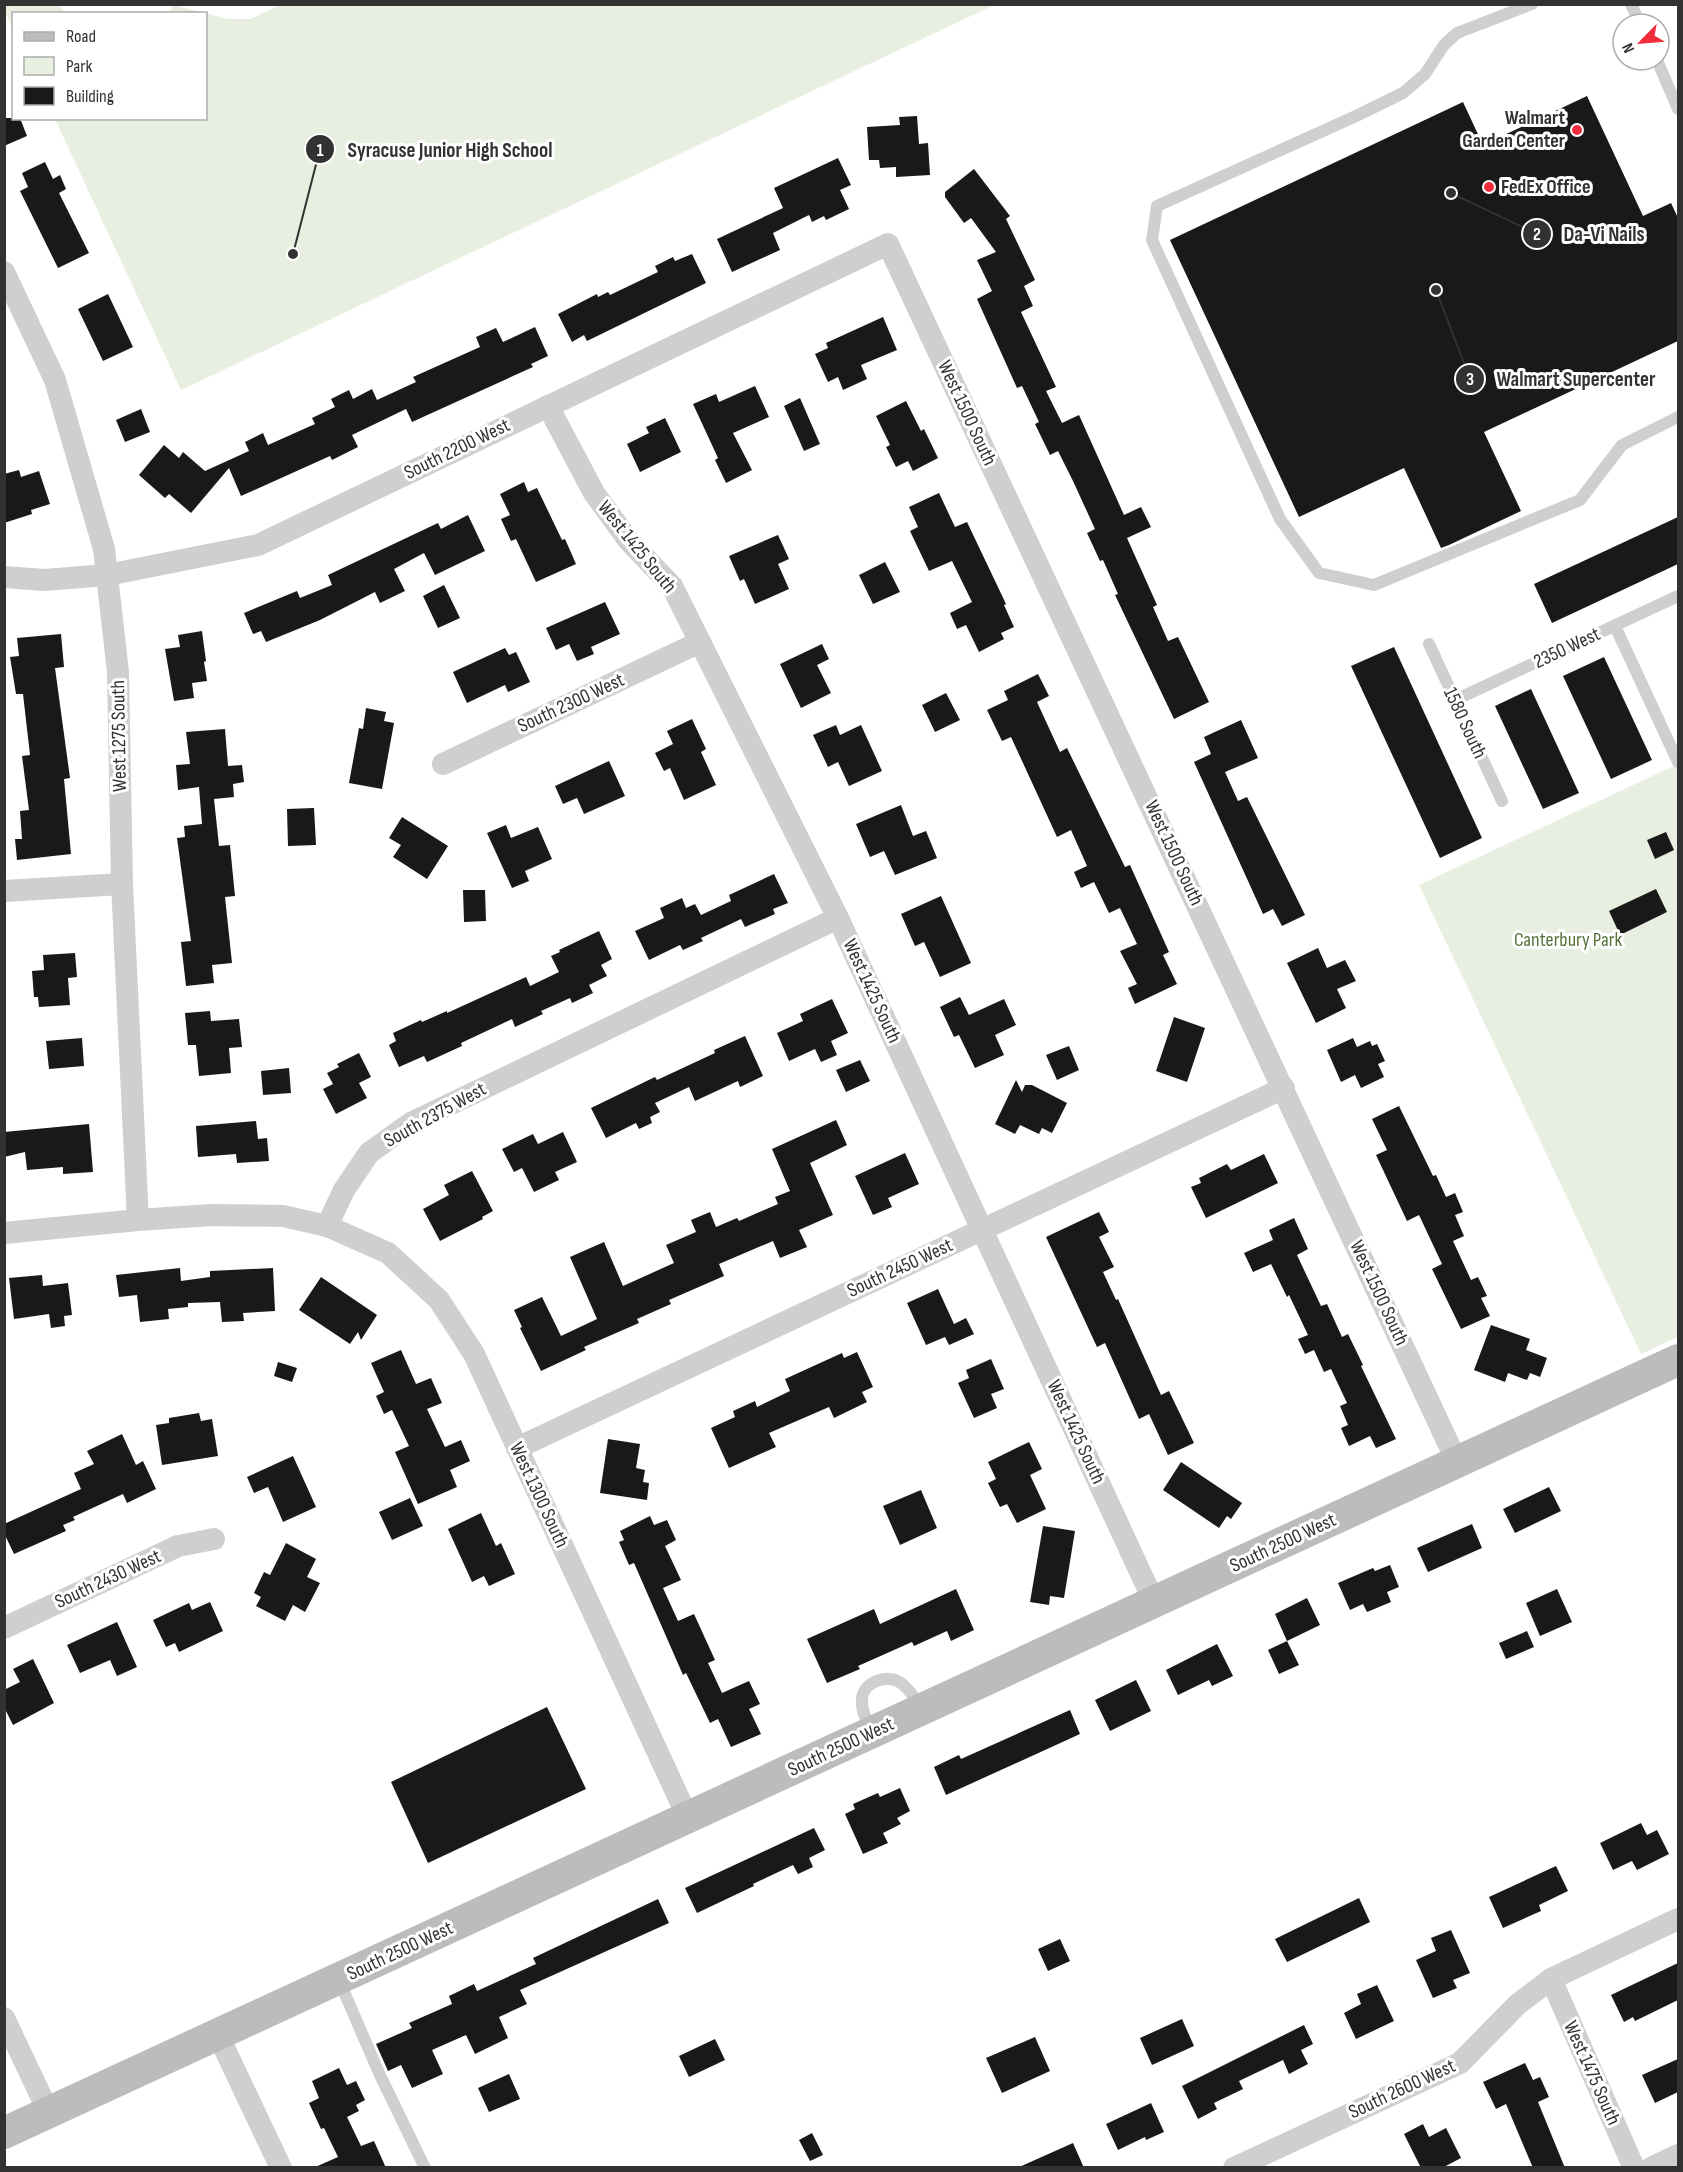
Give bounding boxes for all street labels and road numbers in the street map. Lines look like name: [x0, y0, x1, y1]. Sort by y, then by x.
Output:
street label: West 1500 South: [932, 357, 1002, 469]
street label: South 2200 West: [400, 413, 514, 485]
street label: West 1425 South: [592, 496, 682, 598]
street label: 2350 West: [1530, 622, 1604, 674]
street label: South 2300 West: [514, 668, 628, 738]
street label: West 1275 South: [106, 680, 132, 792]
street label: 1580 South: [1438, 684, 1492, 762]
street label: West 1500 South: [1139, 797, 1209, 909]
street label: West 1425 South: [837, 935, 907, 1047]
street label: South 2375 West: [380, 1077, 490, 1153]
street label: South 2450 West: [843, 1233, 957, 1303]
street label: West 1500 South: [1344, 1237, 1414, 1349]
street label: West 1425 South: [1041, 1376, 1111, 1488]
street label: West 1300 South: [504, 1439, 574, 1551]
street label: South 2500 West: [1226, 1508, 1340, 1578]
street label: South 2430 West: [51, 1544, 165, 1614]
street label: South 2500 West: [784, 1712, 898, 1782]
street label: South 2500 West: [343, 1916, 457, 1986]
street label: West 1475 South: [1558, 2017, 1626, 2129]
street label: South 2600 West: [1345, 2054, 1459, 2124]

